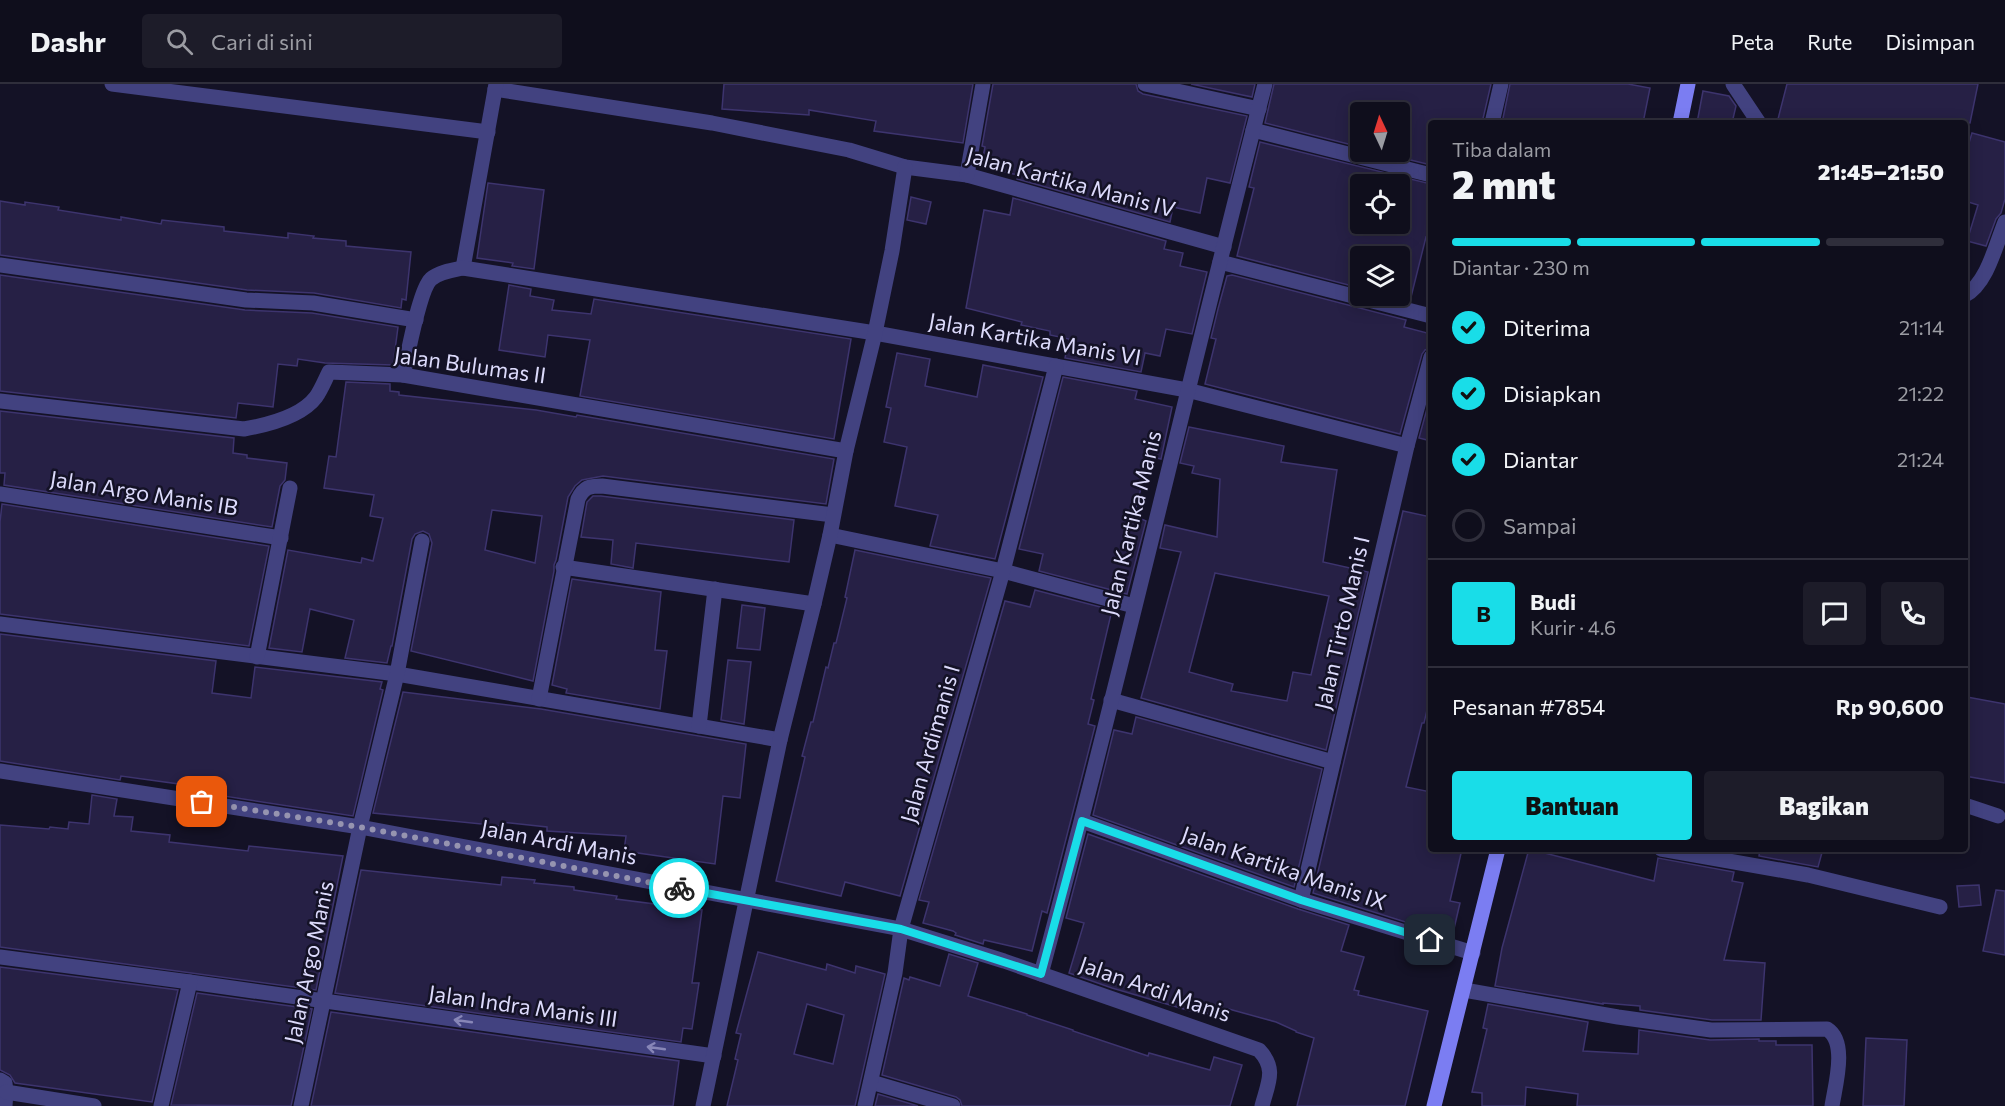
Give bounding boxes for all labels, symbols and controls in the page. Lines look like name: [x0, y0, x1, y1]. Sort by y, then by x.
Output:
search box: [142, 14, 562, 68]
text: Dashr: [30, 24, 106, 58]
icon: search: [163, 25, 196, 58]
text: Cari di sini: [211, 28, 313, 55]
text: Peta: [1731, 29, 1774, 54]
text: Rute: [1807, 29, 1852, 54]
text: Disimpan: [1885, 29, 1975, 54]
north arrow: [1350, 102, 1410, 162]
map controls: [1350, 102, 1410, 306]
text: Tiba dalam: [1452, 137, 1551, 161]
street label: Jalan Kartika Manis IV: [964, 141, 1179, 222]
text: 21:45–21:50: [1818, 158, 1944, 185]
text: 2 mnt: [1452, 159, 1555, 207]
button: locate: [1350, 174, 1410, 234]
button: layers: [1350, 246, 1410, 306]
text: Diantar · 230 m: [1452, 255, 1590, 279]
street label: Jalan Kartika Manis VI: [927, 307, 1143, 370]
icon: check: [1452, 311, 1485, 344]
text: Diterima: [1503, 314, 1590, 341]
text: 21:14: [1899, 315, 1944, 339]
street label: Jalan Bulumas II: [392, 340, 548, 389]
icon: check: [1452, 377, 1485, 410]
text: Disiapkan: [1503, 380, 1601, 407]
text: 21:22: [1897, 381, 1944, 405]
street label: Jalan Kartika Manis: [1094, 428, 1167, 618]
icon: check: [1452, 443, 1485, 476]
text: Diantar: [1503, 446, 1578, 473]
text: 21:24: [1897, 447, 1944, 471]
street label: Jalan Argo Manis IB: [48, 464, 240, 521]
text: Sampai: [1503, 512, 1577, 539]
street label: Jalan Tirto Manis I: [1308, 533, 1375, 712]
button: chat: [1803, 582, 1866, 645]
button: phone: [1881, 582, 1944, 645]
text: Budi: [1530, 588, 1576, 615]
text: B: [1476, 600, 1491, 627]
text: Kurir · 4.6: [1530, 615, 1616, 639]
street label: Jalan Ardimanis I: [894, 662, 965, 826]
text: Pesanan #7854: [1452, 693, 1605, 720]
text: Rp 90,600: [1836, 693, 1944, 720]
button: Bantuan: [1452, 771, 1692, 840]
button: Bagikan: [1704, 771, 1944, 840]
pin: [176, 776, 227, 827]
icon: bag: [185, 785, 218, 818]
street label: Jalan Ardi Manis: [479, 813, 640, 870]
street label: Jalan Kartika Manis IX: [1178, 820, 1390, 915]
courier: [649, 858, 709, 918]
icon: bike: [663, 872, 696, 905]
street label: Jalan Argo Manis: [278, 878, 339, 1046]
pin: [1404, 914, 1455, 965]
icon: home: [1413, 923, 1446, 956]
street label: Jalan Ardi Manis: [1076, 950, 1235, 1027]
street label: Jalan Indra Manis III: [427, 979, 619, 1032]
one-way arrow: [454, 1015, 474, 1026]
one-way arrow: [647, 1042, 667, 1053]

